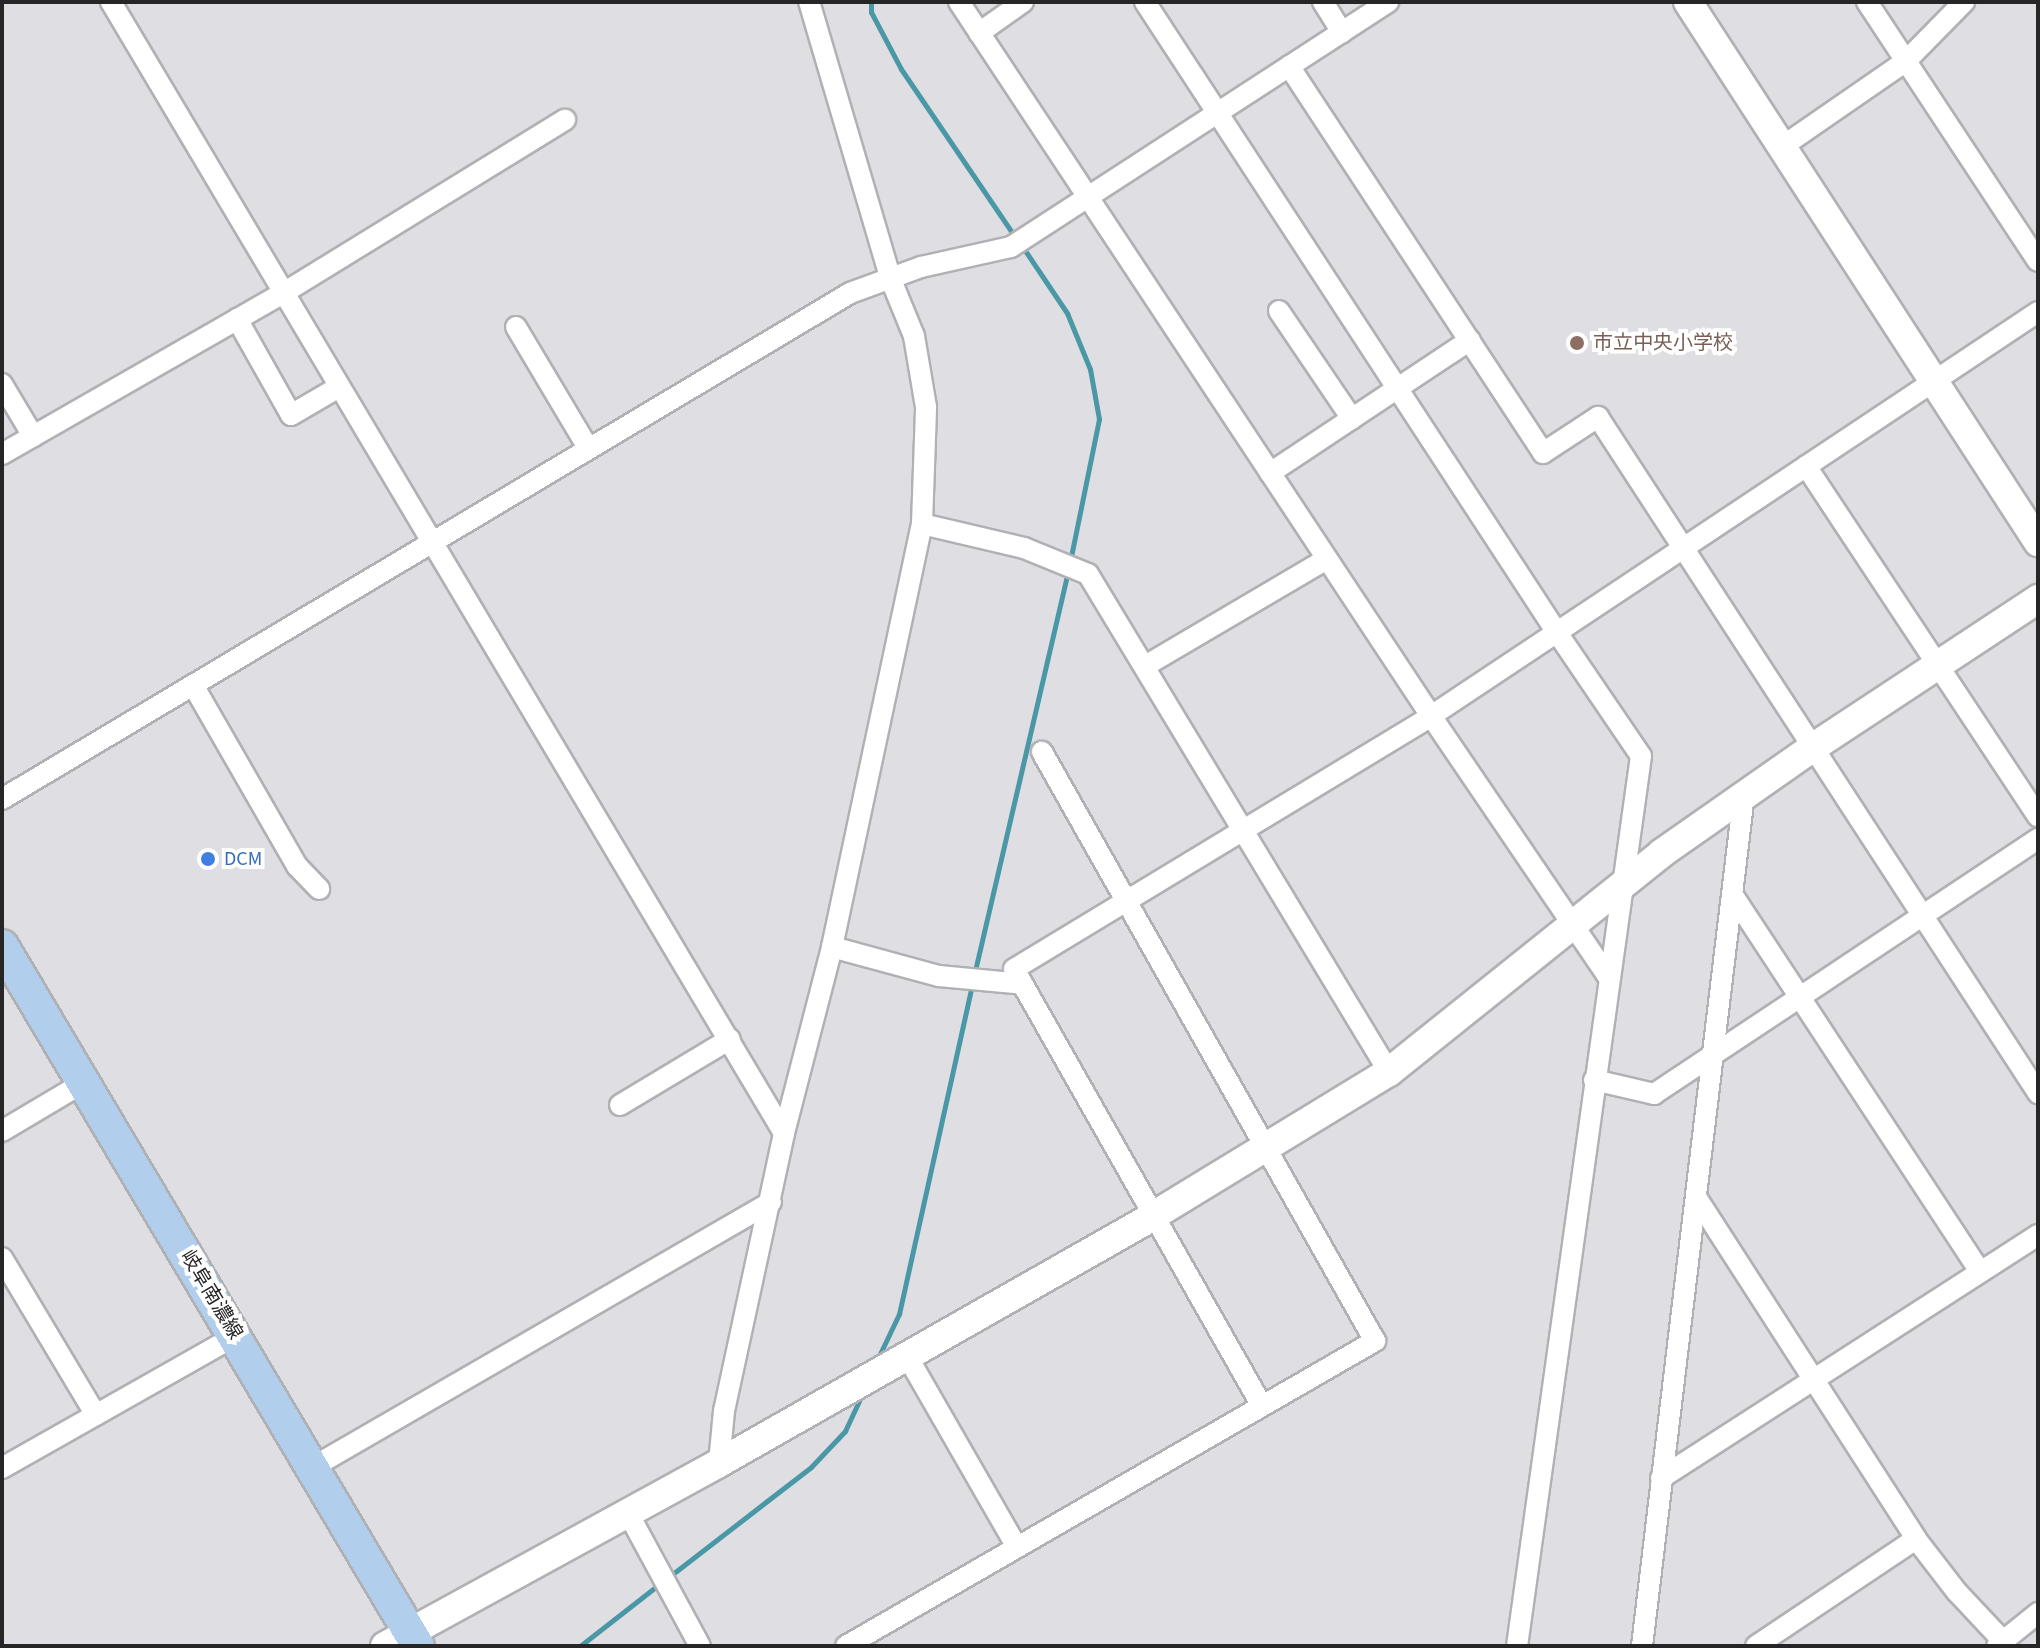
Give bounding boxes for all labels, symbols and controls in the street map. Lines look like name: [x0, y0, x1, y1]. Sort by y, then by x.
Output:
place label: 市立中央小学校: [1593, 331, 1733, 355]
marker: 市立中央小学校: [1568, 334, 1586, 352]
place label: DCM: [224, 847, 262, 871]
marker: DCM: [199, 850, 217, 868]
street label: 岐阜南濃線: [175, 1246, 247, 1344]

